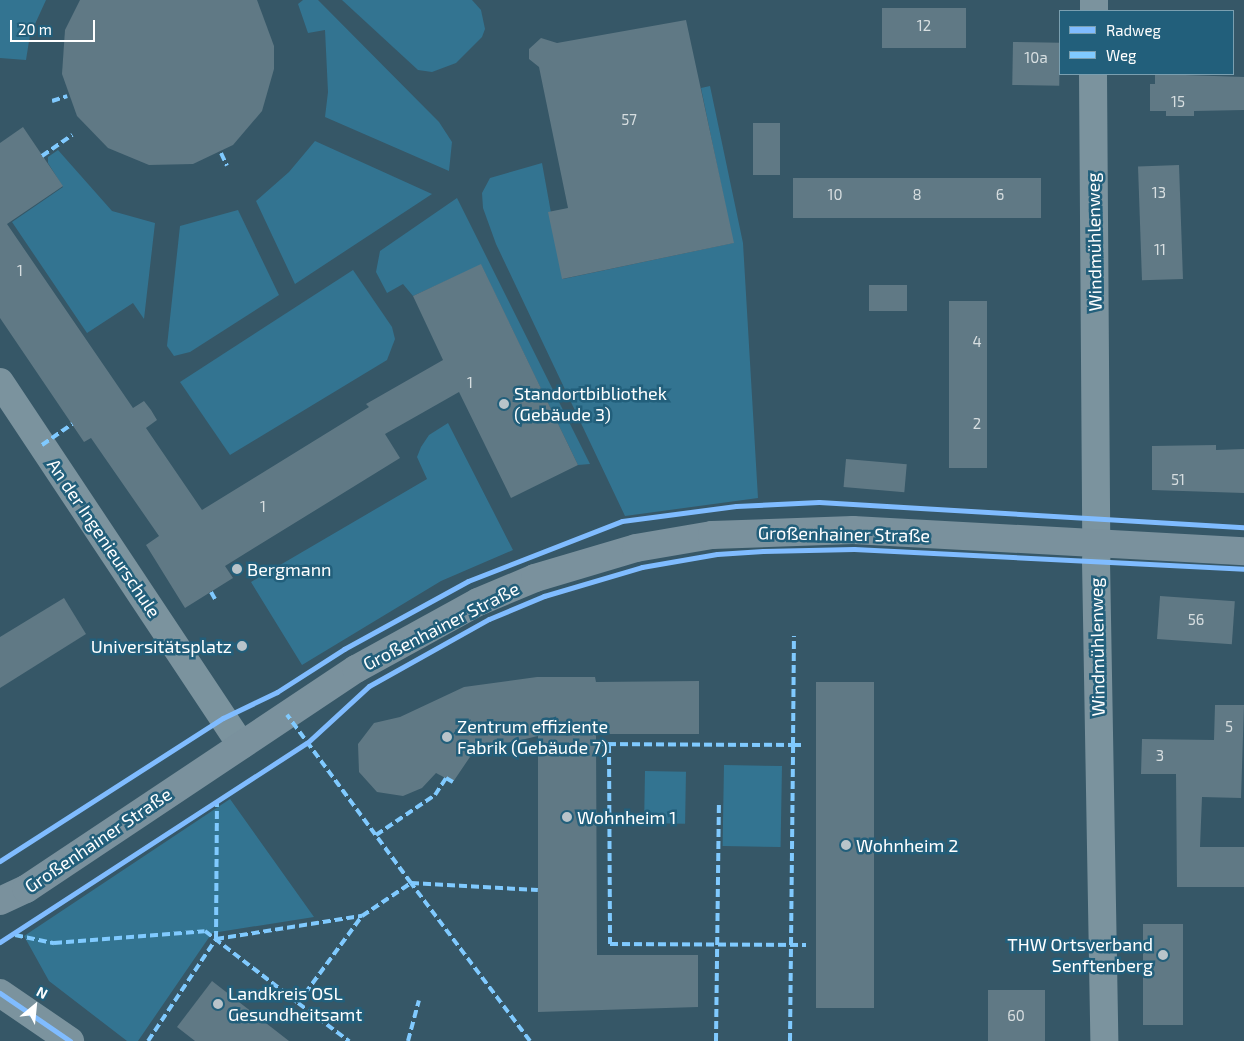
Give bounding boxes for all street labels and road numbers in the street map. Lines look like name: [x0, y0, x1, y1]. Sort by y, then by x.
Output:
street label: Windmühlenweg: [1082, 172, 1106, 312]
street label: An der Ingenieurschule: [43, 454, 165, 622]
street label: Großenhainer Straße: [757, 522, 931, 546]
street label: Großenhainer Straße: [359, 577, 523, 675]
street label: Windmühlenweg: [1085, 577, 1109, 717]
street label: Großenhainer Straße: [20, 783, 176, 897]

